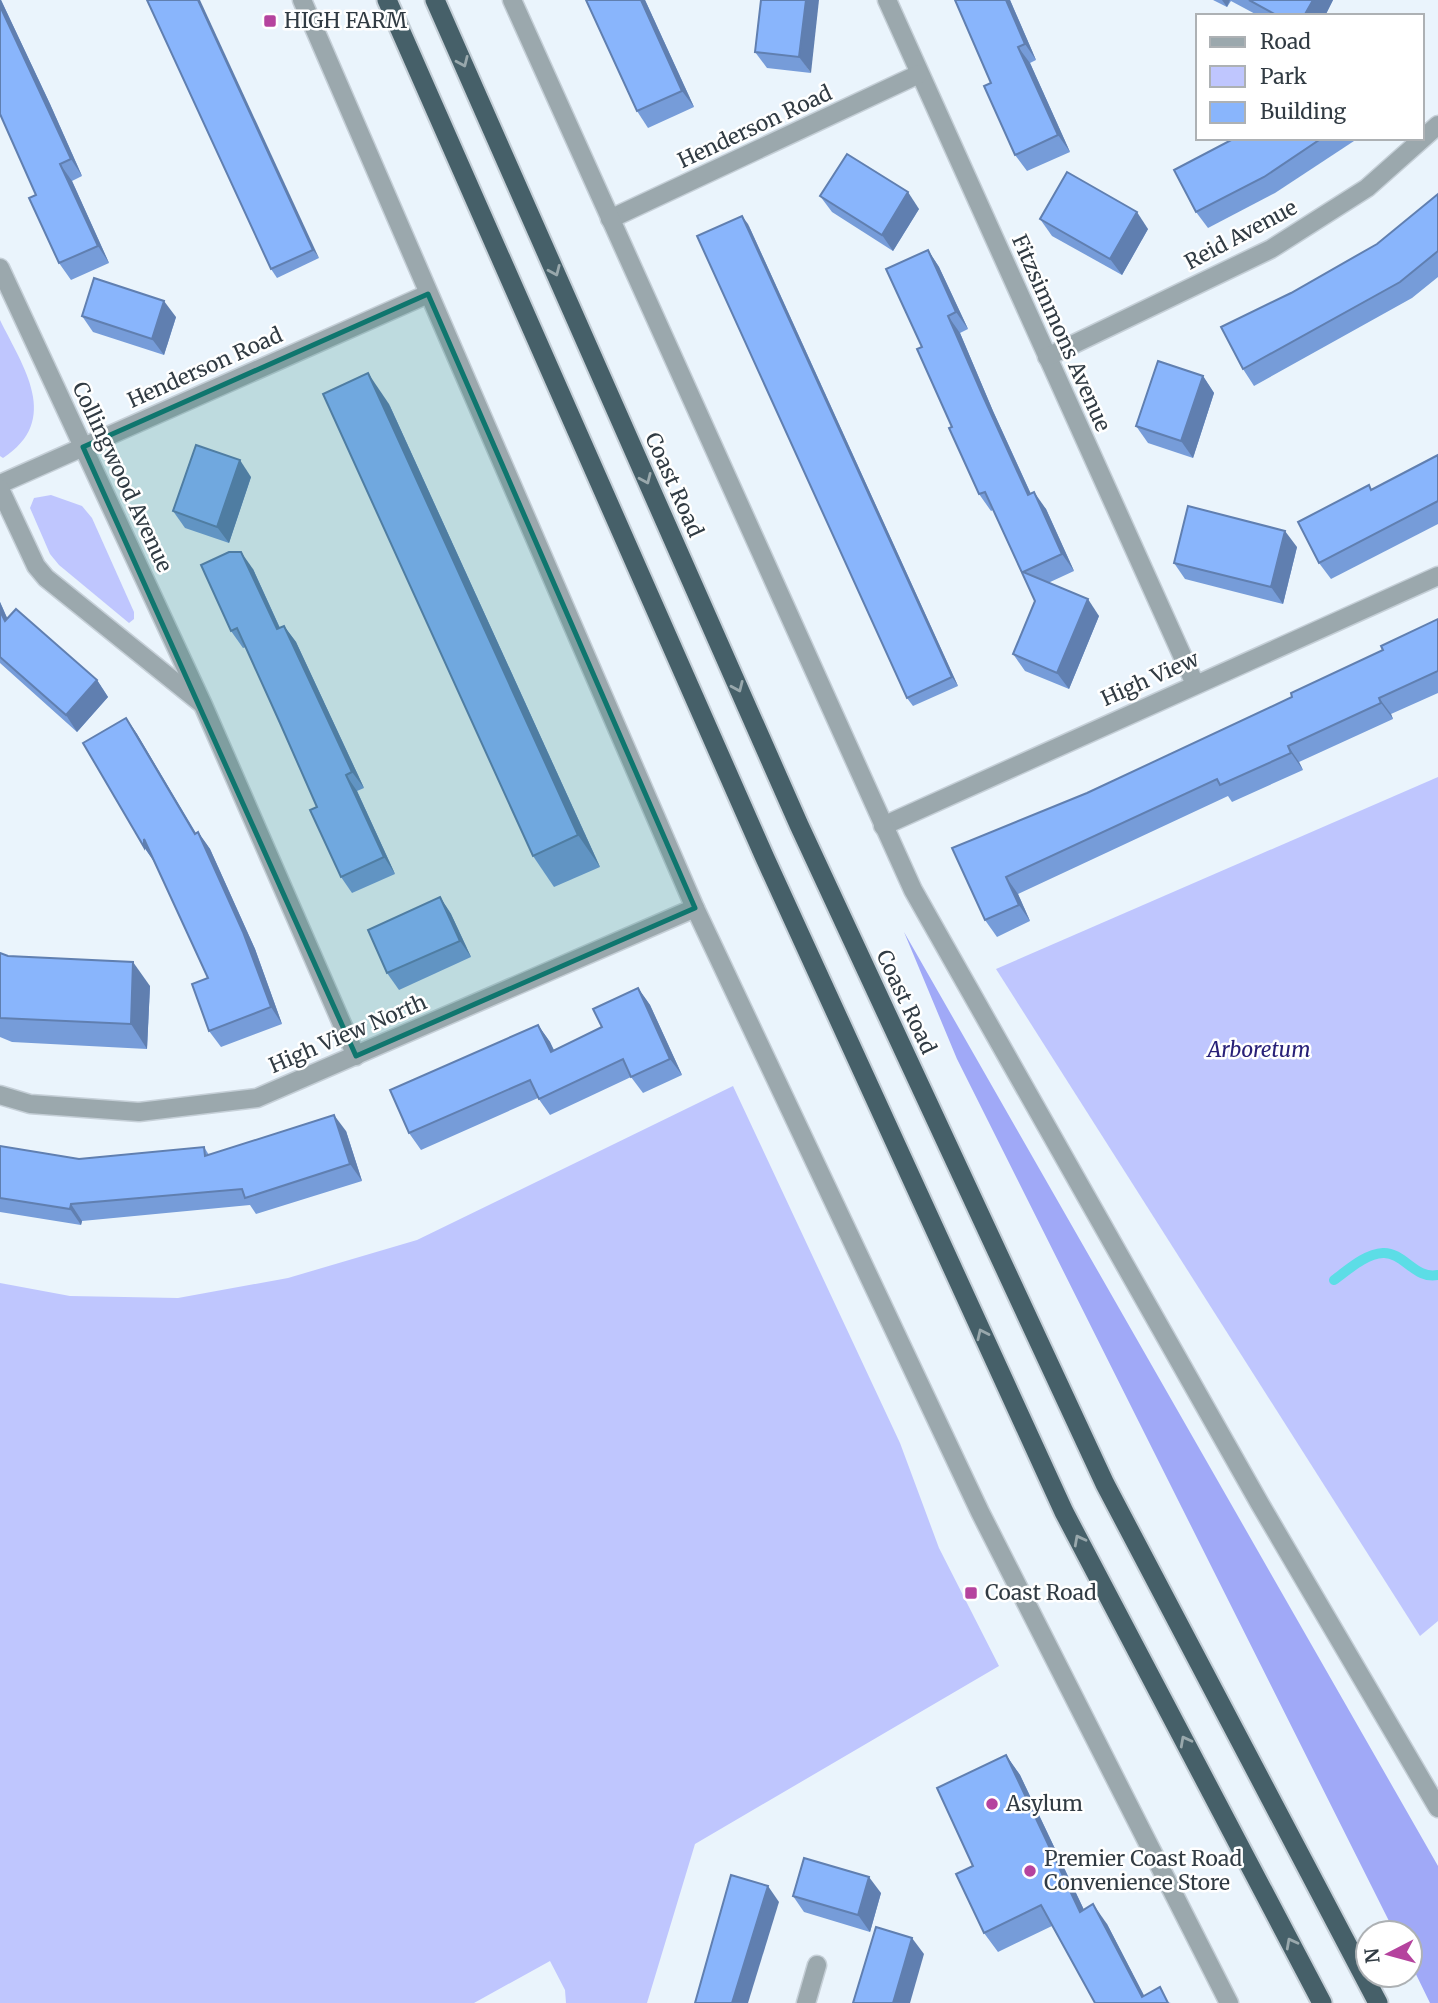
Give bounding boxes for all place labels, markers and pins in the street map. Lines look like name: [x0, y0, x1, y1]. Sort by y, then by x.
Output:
place label: HIGH FARM: [284, 7, 407, 34]
marker: HIGH FARM: [262, 13, 278, 29]
place label: Coast Road: [985, 1579, 1097, 1606]
marker: Coast Road: [963, 1585, 979, 1601]
place label: Asylum: [1005, 1790, 1083, 1817]
marker: Asylum: [984, 1796, 1000, 1812]
place label: Premier Coast Road Convenience Store: [1044, 1845, 1242, 1896]
marker: Premier Coast Road Convenience Store: [1022, 1863, 1038, 1879]

